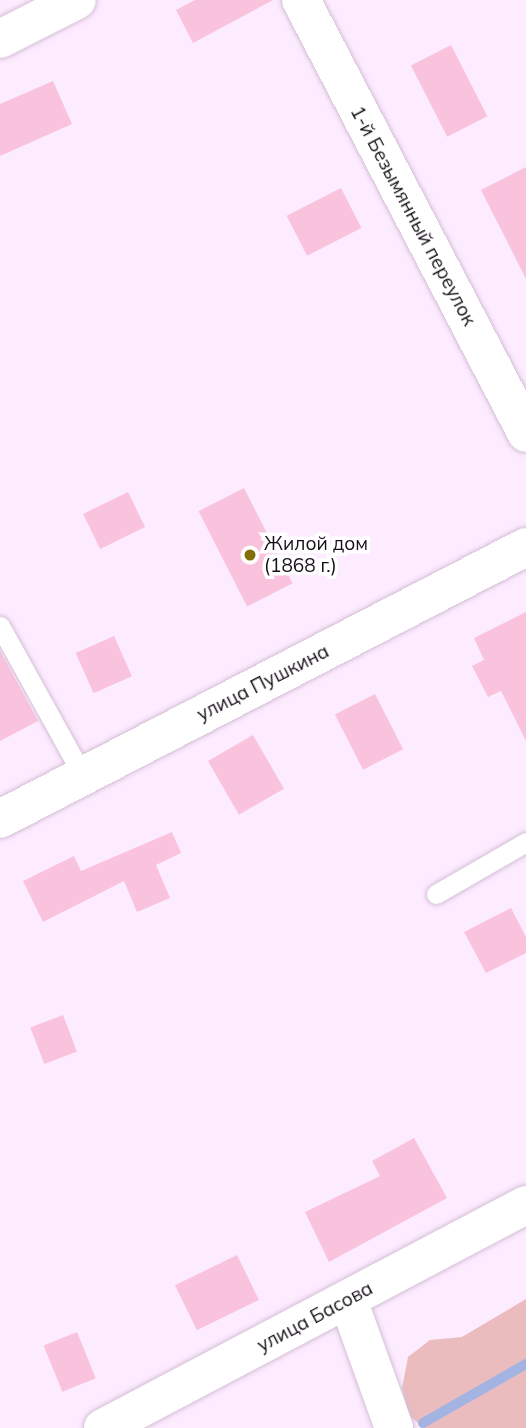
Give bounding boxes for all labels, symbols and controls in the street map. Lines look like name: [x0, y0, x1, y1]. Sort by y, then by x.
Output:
street label: 1-й Безымянный переулок: [345, 102, 481, 330]
place label: Жилой дом (1868 г.): [264, 533, 368, 577]
marker: Жилой дом (1868 г.): [242, 547, 258, 563]
street label: улица Пушкина: [193, 640, 333, 726]
street label: улица Басова: [253, 1277, 377, 1357]

